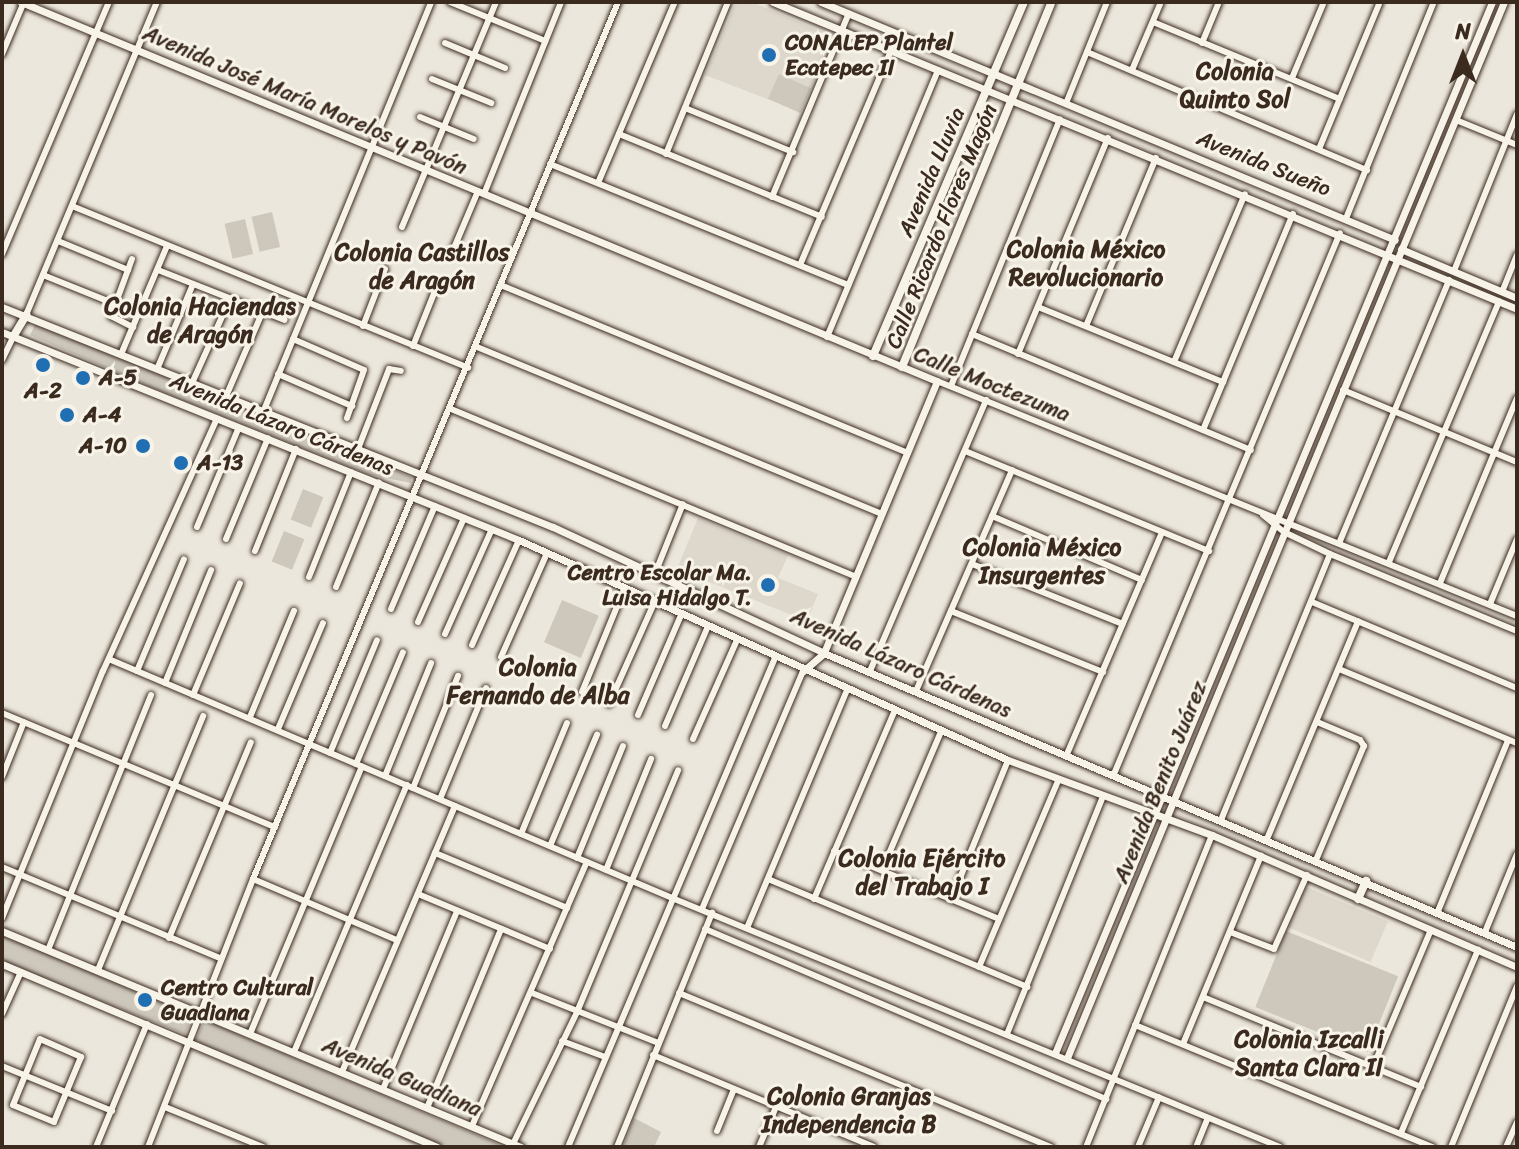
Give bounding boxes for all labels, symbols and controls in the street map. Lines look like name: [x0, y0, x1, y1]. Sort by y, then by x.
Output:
text: N: [1455, 12, 1471, 51]
north arrow: [1423, 16, 1503, 96]
street label: Avenida José María Morelos y Pavón: [140, 20, 470, 180]
place label: CONALEP Plantel Ecatepec II: [785, 29, 953, 80]
marker: CONALEP Plantel Ecatepec II: [760, 46, 778, 64]
district label: Colonia Quinto Sol: [1180, 58, 1290, 114]
street label: Calle Ricardo Flores Magón: [880, 100, 1002, 352]
street label: Avenida Lluvia: [892, 103, 970, 241]
street label: Avenida Sueño: [1193, 124, 1335, 202]
district label: Colonia México Revolucionario: [1006, 236, 1166, 292]
district label: Colonia Castillos de Aragón: [334, 239, 510, 295]
district label: Colonia Haciendas de Aragón: [104, 293, 296, 349]
street label: Calle Moctezuma: [910, 341, 1074, 427]
marker: A-2: [34, 356, 52, 374]
place label: A-5: [99, 365, 137, 391]
street label: Avenida Lázaro Cárdenas: [165, 367, 399, 481]
marker: A-5: [74, 369, 92, 387]
place label: A-2: [24, 378, 62, 404]
place label: A-4: [83, 402, 121, 428]
marker: A-4: [58, 406, 76, 424]
place label: A-10: [79, 433, 127, 459]
marker: A-10: [134, 437, 152, 455]
place label: A-13: [197, 450, 243, 476]
marker: A-13: [172, 454, 190, 472]
district label: Colonia México Insurgentes: [962, 534, 1122, 590]
place label: Centro Escolar Ma. Luisa Hidalgo T.: [567, 559, 752, 610]
marker: Centro Escolar Ma. Luisa Hidalgo T.: [759, 576, 777, 594]
street label: Avenida Lázaro Cárdenas: [786, 602, 1016, 724]
district label: Colonia Fernando de Alba: [447, 654, 629, 710]
street label: Avenida Benito Juárez: [1107, 677, 1213, 887]
district label: Colonia Ejército del Trabajo I: [838, 845, 1006, 901]
place label: Centro Cultural Guadiana: [161, 974, 313, 1026]
marker: Centro Cultural Guadiana: [136, 991, 154, 1009]
district label: Colonia Izcalli Santa Clara II: [1234, 1026, 1384, 1082]
street label: Avenida Guadiana: [318, 1032, 486, 1122]
district label: Colonia Granjas Independencia B: [762, 1083, 936, 1139]

